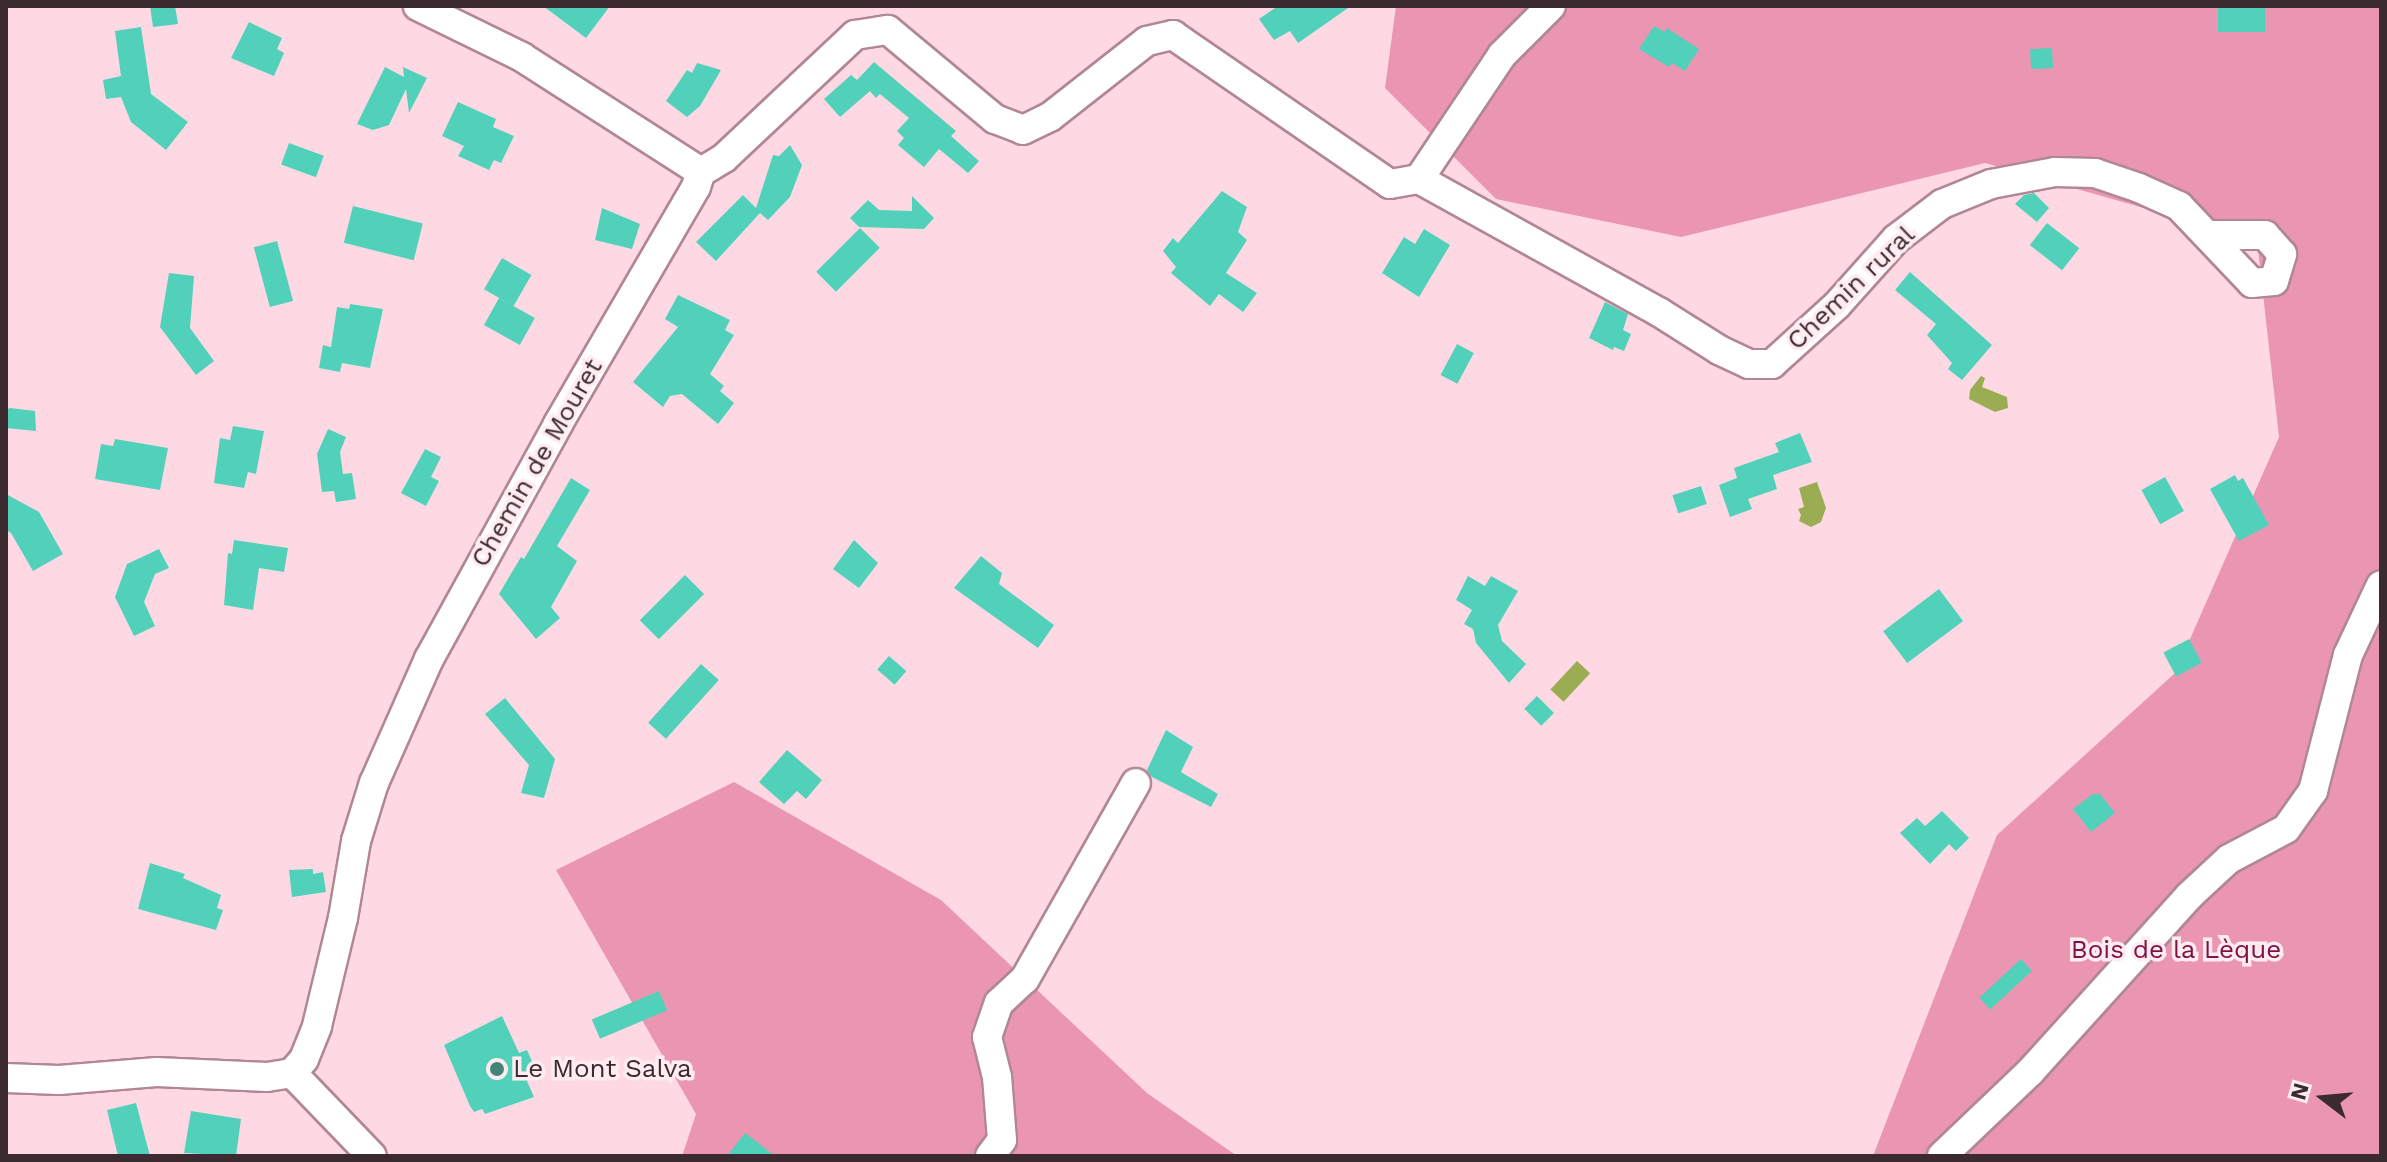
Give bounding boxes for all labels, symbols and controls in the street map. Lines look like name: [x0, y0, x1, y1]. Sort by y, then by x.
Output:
street label: Chemin rural: [1781, 219, 1921, 357]
street label: Chemin de Mouret: [465, 353, 609, 573]
park label: Bois de la Lèque: [2070, 934, 2282, 966]
place label: Le Mont Salva: [513, 1053, 692, 1085]
north arrow: [2283, 1058, 2363, 1138]
marker: Le Mont Salva: [488, 1060, 506, 1078]
text: N: [2285, 1080, 2314, 1103]

